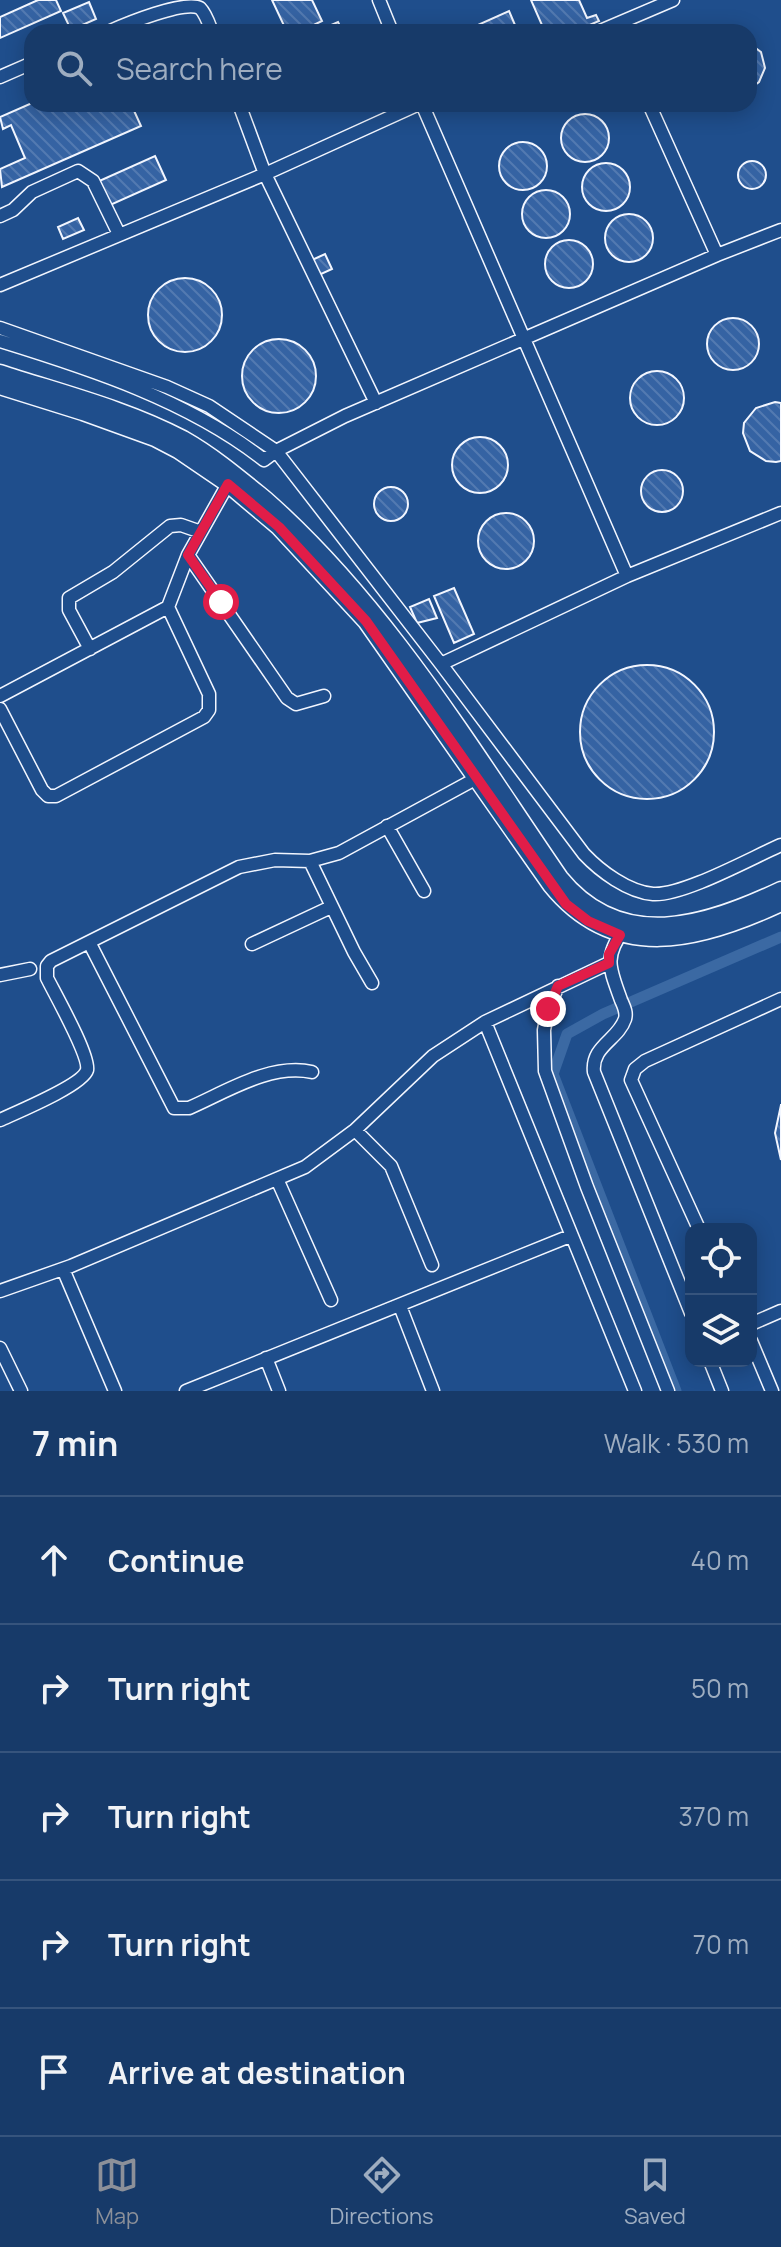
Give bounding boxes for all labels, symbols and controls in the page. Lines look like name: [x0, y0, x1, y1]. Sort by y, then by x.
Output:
search box: [24, 24, 757, 112]
icon: search: [52, 46, 96, 90]
text: Search here: [116, 48, 283, 89]
route start: [203, 584, 239, 620]
route end: [530, 991, 566, 1027]
map controls: [685, 1223, 757, 1367]
button: locate: [685, 1223, 757, 1295]
button: layers: [685, 1295, 757, 1367]
text: 7 min: [32, 1420, 118, 1466]
text: Walk · 530 m: [604, 1425, 749, 1461]
icon: ahead: [32, 1538, 76, 1582]
text: Continue: [108, 1540, 244, 1581]
text: 40 m: [691, 1542, 749, 1578]
icon: right: [32, 1666, 76, 1710]
text: Turn right: [108, 1668, 251, 1709]
text: 50 m: [691, 1670, 749, 1706]
icon: right: [32, 1794, 76, 1838]
text: Turn right: [108, 1796, 251, 1837]
text: 370 m: [678, 1798, 749, 1834]
icon: right: [32, 1922, 76, 1966]
text: Turn right: [108, 1924, 251, 1965]
text: 70 m: [693, 1926, 749, 1962]
icon: arrive: [32, 2050, 76, 2094]
text: Arrive at destination: [108, 2052, 406, 2093]
tab: Map: [95, 2153, 139, 2231]
tab: Directions: [329, 2153, 434, 2231]
tab: Saved: [624, 2153, 686, 2231]

